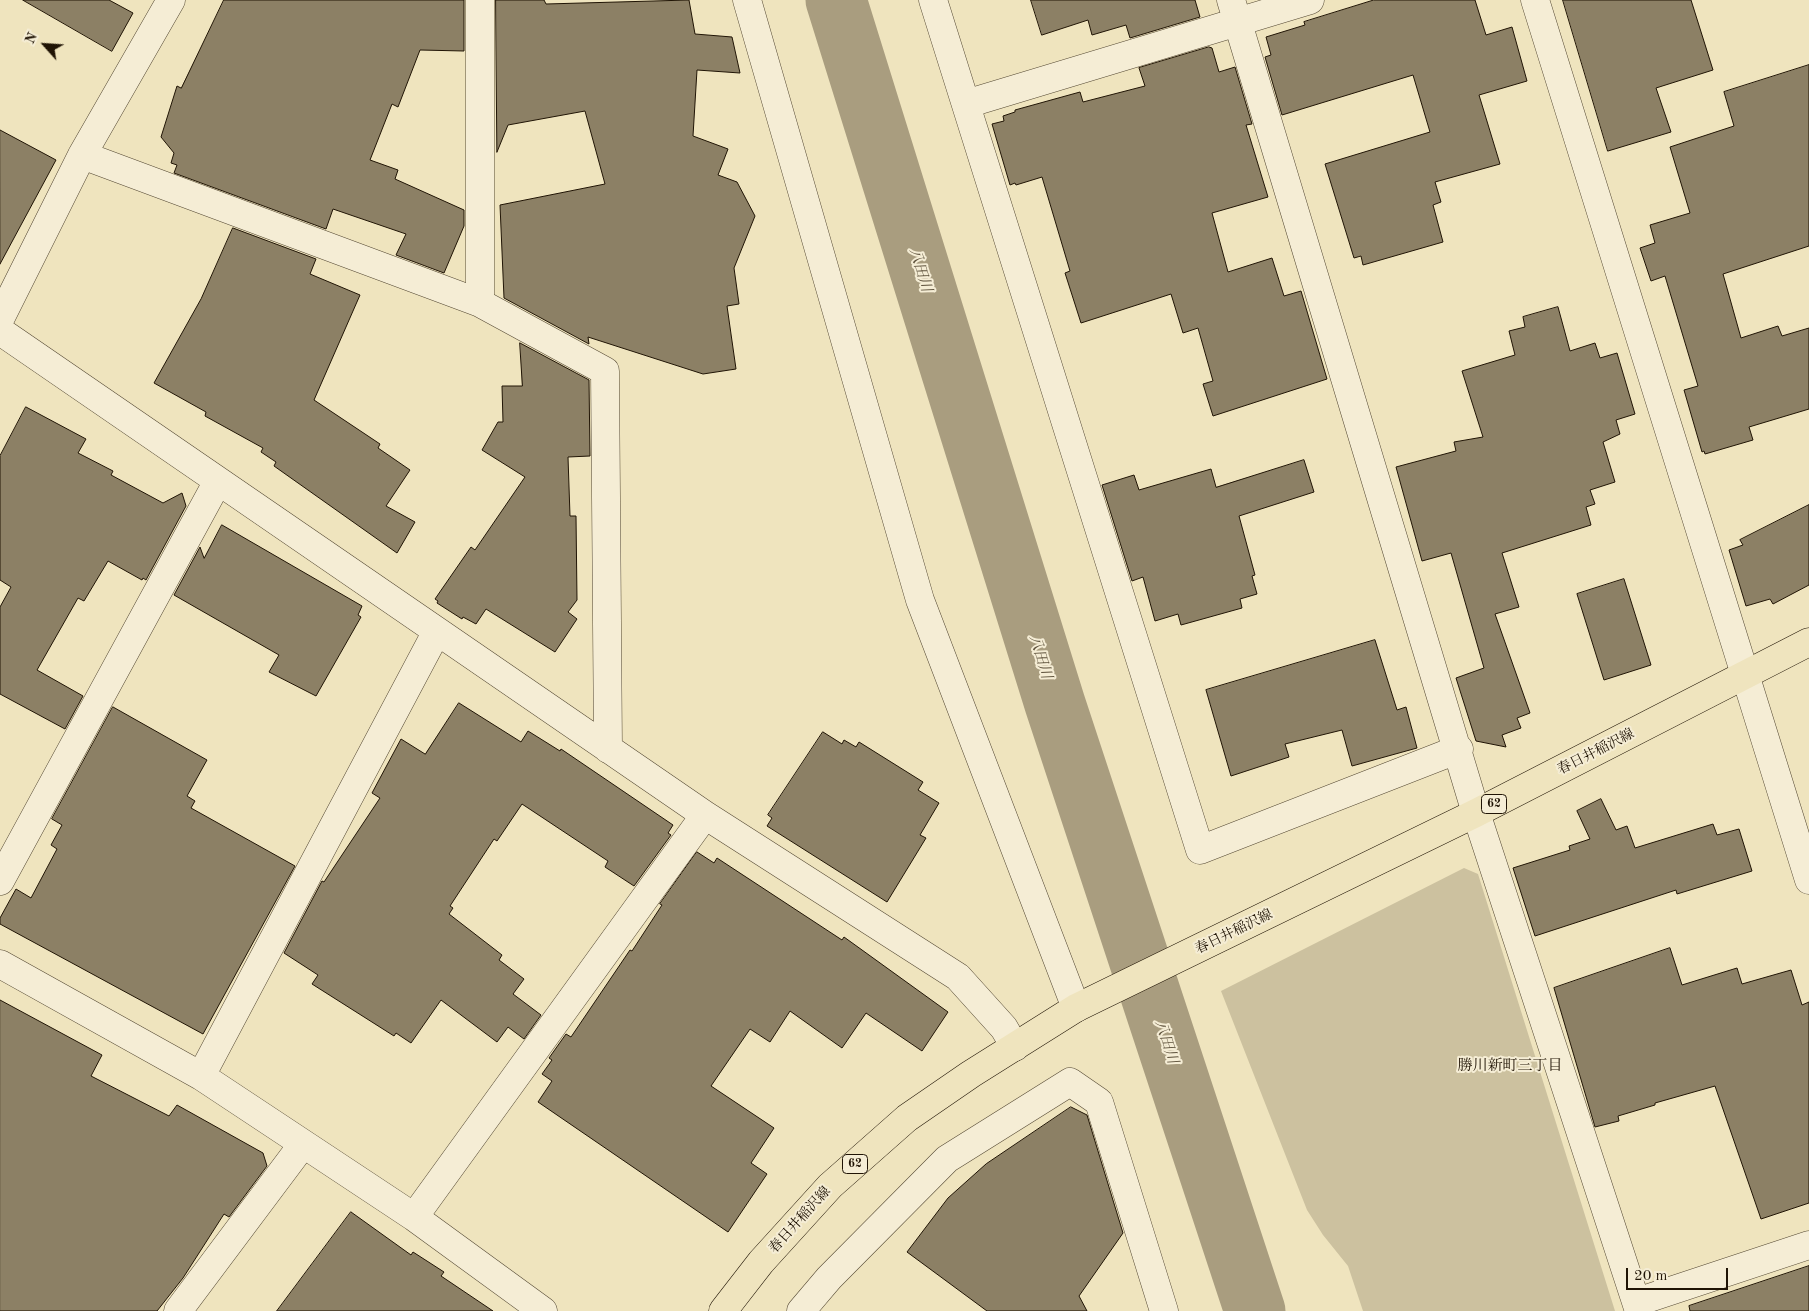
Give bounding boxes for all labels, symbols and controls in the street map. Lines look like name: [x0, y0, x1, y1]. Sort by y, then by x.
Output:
north arrow: [20, 20, 70, 70]
text: N: [23, 31, 40, 46]
water label: 八田川: [905, 246, 935, 294]
water label: 八田川: [1025, 633, 1055, 681]
street label: 春日井稲沢線: [1555, 725, 1637, 779]
road number: 62: [1482, 794, 1506, 814]
street label: 春日井稲沢線: [1193, 906, 1275, 958]
water label: 八田川: [1150, 1018, 1182, 1066]
district label: 勝川新町三丁目: [1458, 1057, 1562, 1075]
road number: 62: [842, 1154, 868, 1174]
street label: 春日井稲沢線: [766, 1183, 834, 1257]
scale bar: [1629, 1258, 1732, 1290]
text: 20 m: [1634, 1269, 1668, 1284]

